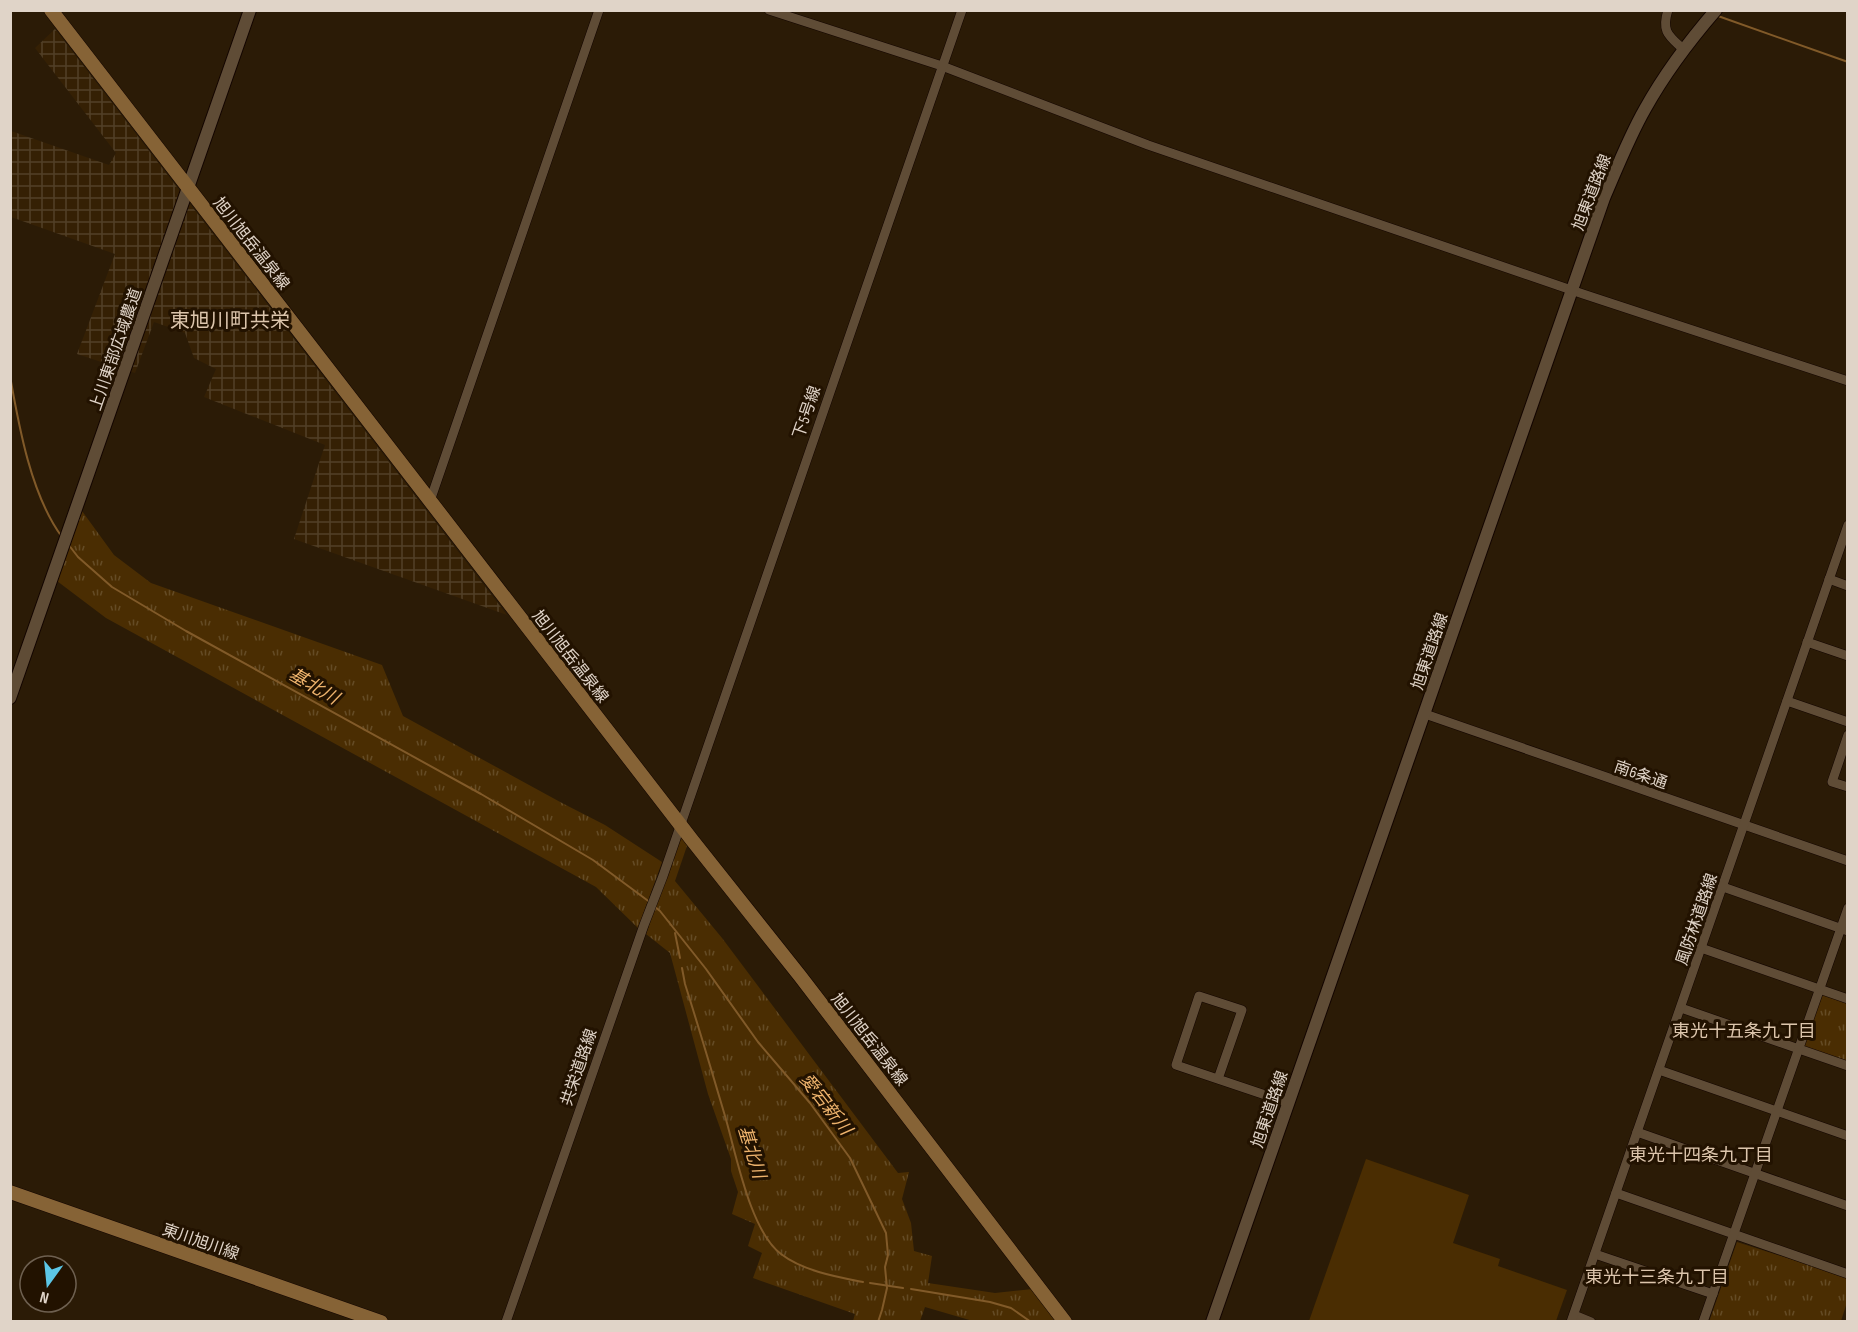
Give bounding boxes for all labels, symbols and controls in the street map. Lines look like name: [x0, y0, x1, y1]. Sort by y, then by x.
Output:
street label: 旭東道路線: [1569, 152, 1616, 233]
street label: 旭川旭岳温泉線: [209, 194, 293, 294]
street label: 上川東部広域農道: [87, 286, 146, 413]
district label: 東旭川町共栄: [170, 309, 290, 333]
street label: 下5号線: [790, 384, 825, 441]
street label: 旭川旭岳温泉線: [528, 607, 612, 707]
street label: 旭東道路線: [1408, 611, 1452, 692]
water label: 基北川: [285, 664, 344, 710]
street label: 南6条通: [1611, 757, 1670, 793]
street label: 風防林道路線: [1673, 871, 1722, 968]
street label: 旭川旭岳温泉線: [827, 990, 911, 1090]
district label: 東光十五条九丁目: [1672, 1021, 1816, 1042]
street label: 共栄道路線: [557, 1027, 601, 1108]
water label: 愛宕新川: [795, 1069, 857, 1141]
street label: 旭東道路線: [1248, 1069, 1292, 1150]
water label: 基北川: [734, 1123, 770, 1183]
district label: 東光十四条九丁目: [1629, 1145, 1773, 1166]
street label: 東川旭川線: [160, 1220, 241, 1264]
north arrow: [18, 1254, 78, 1314]
district label: 東光十三条九丁目: [1585, 1267, 1729, 1288]
text: N: [38, 1287, 51, 1307]

